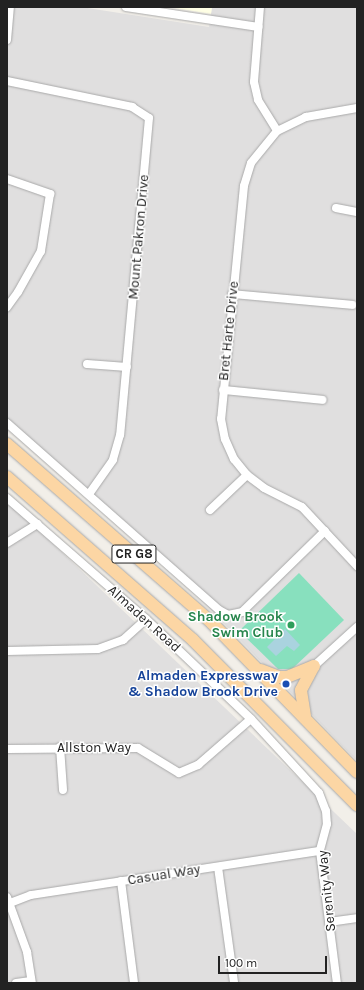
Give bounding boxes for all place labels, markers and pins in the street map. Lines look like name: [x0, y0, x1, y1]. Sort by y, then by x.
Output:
place label: Shadow Brook Swim Club: [188, 609, 283, 642]
marker: Shadow Brook Swim Club: [286, 620, 296, 630]
place label: Almaden Expressway & Shadow Brook Drive: [128, 668, 278, 700]
marker: Almaden Expressway & Shadow Brook Drive: [281, 679, 291, 689]

